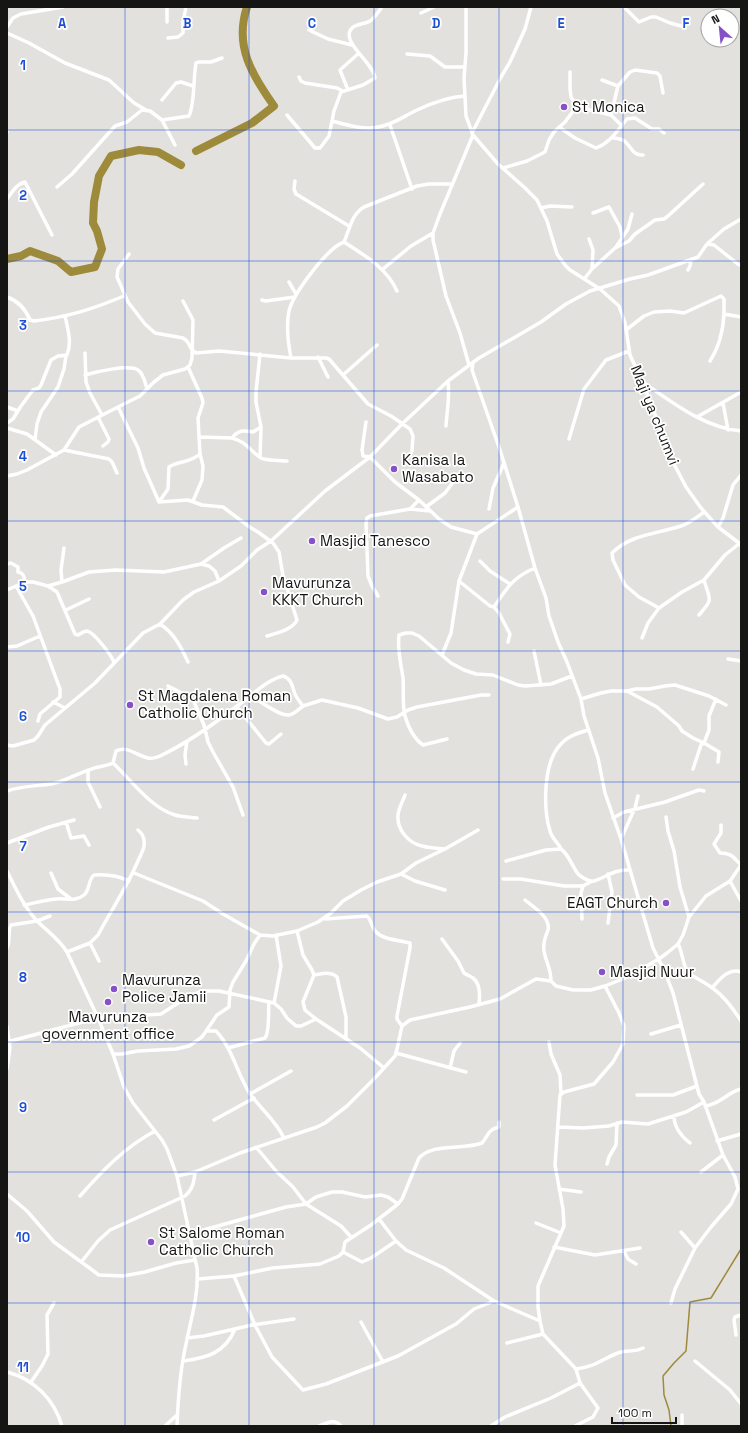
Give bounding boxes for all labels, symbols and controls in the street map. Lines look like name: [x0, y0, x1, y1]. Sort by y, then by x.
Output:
north arrow: [700, 8, 740, 48]
text: N: [709, 11, 722, 27]
text: A: [58, 15, 67, 32]
text: B: [183, 15, 192, 32]
text: C: [308, 15, 316, 32]
text: D: [432, 15, 441, 32]
text: E: [557, 15, 565, 32]
text: F: [683, 15, 690, 32]
text: 1: [20, 57, 26, 74]
place label: St Monica: [572, 97, 645, 116]
marker: St Monica: [559, 102, 569, 112]
text: 2: [19, 187, 27, 204]
text: 3: [19, 317, 27, 334]
street label: Maji ya chumvi: [627, 362, 684, 468]
text: 4: [19, 448, 27, 465]
place label: Kanisa la Wasabato: [402, 450, 474, 486]
marker: Kanisa la Wasabato: [389, 464, 399, 474]
place label: Masjid Tanesco: [320, 531, 430, 550]
marker: Masjid Tanesco: [307, 536, 317, 546]
place label: Mavurunza KKKT Church: [272, 573, 363, 609]
text: 5: [19, 578, 27, 595]
marker: Mavurunza KKKT Church: [259, 587, 269, 597]
place label: St Magdalena Roman Catholic Church: [138, 686, 291, 722]
marker: St Magdalena Roman Catholic Church: [125, 700, 135, 710]
text: 6: [19, 708, 27, 725]
text: 7: [19, 838, 27, 855]
place label: EAGT Church: [567, 893, 658, 912]
marker: EAGT Church: [661, 898, 671, 908]
place label: Masjid Nuur: [610, 962, 695, 981]
marker: Masjid Nuur: [597, 967, 607, 977]
text: 8: [19, 969, 27, 986]
place label: Mavurunza Police Jamii: [122, 970, 207, 1006]
marker: Mavurunza Police Jamii: [109, 984, 119, 994]
marker: Mavurunza government office: [103, 997, 113, 1007]
place label: Mavurunza government office: [41, 1007, 175, 1043]
text: 9: [19, 1099, 27, 1116]
place label: St Salome Roman Catholic Church: [159, 1223, 285, 1259]
text: 10: [16, 1229, 30, 1246]
marker: St Salome Roman Catholic Church: [146, 1237, 156, 1247]
text: 11: [17, 1359, 29, 1376]
scale bar: [612, 1399, 676, 1425]
text: 100 m: [618, 1405, 652, 1421]

